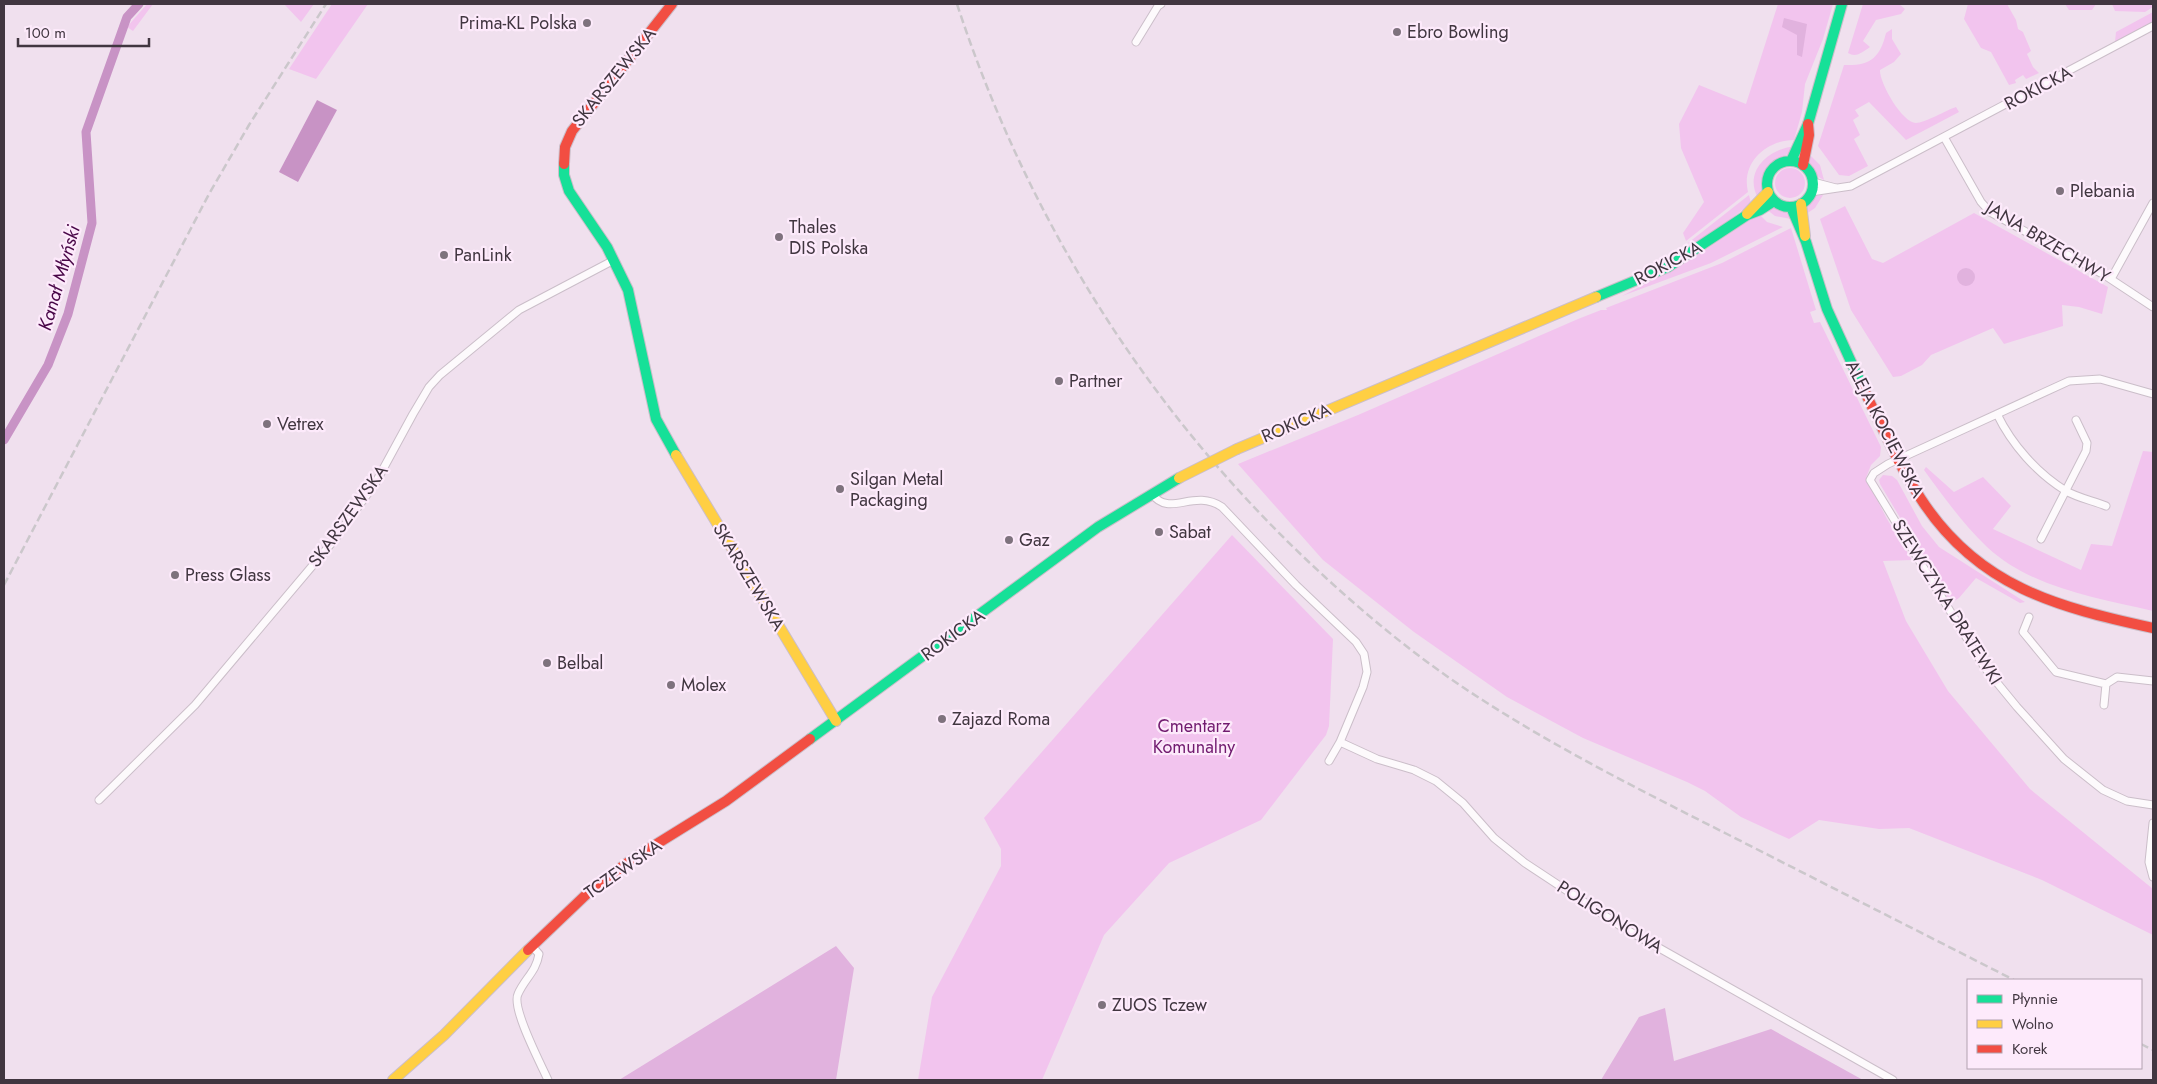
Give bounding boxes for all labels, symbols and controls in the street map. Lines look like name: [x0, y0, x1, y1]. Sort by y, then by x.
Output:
place label: Prima-KL Polska: [459, 10, 577, 36]
scale bar: [18, 15, 149, 47]
marker: Prima-KL Polska: [581, 17, 593, 29]
place label: Ebro Bowling: [1407, 19, 1509, 45]
text: 100 m: [25, 22, 66, 44]
street label: SKARSZEWSKA: [566, 22, 662, 132]
marker: Ebro Bowling: [1391, 26, 1403, 38]
street label: ROKICKA: [2000, 59, 2077, 117]
place label: Plebania: [2070, 178, 2135, 204]
marker: Plebania: [2054, 185, 2066, 197]
street label: JANA BRZECHWY: [1979, 193, 2116, 290]
place label: Thales DIS Polska: [789, 214, 868, 261]
water label: Kanał Młyński: [31, 221, 87, 334]
marker: Thales DIS Polska: [773, 231, 785, 243]
street label: ROKICKA: [1630, 234, 1707, 292]
place label: PanLink: [454, 242, 512, 268]
marker: PanLink: [438, 249, 450, 261]
street label: ALEJA KOCIEWSKA: [1839, 356, 1931, 502]
place label: Partner: [1069, 368, 1123, 394]
marker: Partner: [1053, 375, 1065, 387]
street label: ROKICKA: [1257, 397, 1335, 449]
place label: Vetrex: [277, 411, 324, 437]
marker: Vetrex: [261, 418, 273, 430]
street label: SKARSZEWSKA: [302, 459, 394, 573]
place label: Silgan Metal Packaging: [850, 466, 943, 513]
marker: Silgan Metal Packaging: [834, 483, 846, 495]
street label: SZEWCZYKA DRATEWKI: [1885, 514, 2009, 690]
street label: SKARSZEWSKA: [707, 518, 791, 636]
place label: Sabat: [1169, 519, 1211, 545]
marker: Sabat: [1153, 526, 1165, 538]
place label: Gaz: [1019, 527, 1051, 553]
marker: Gaz: [1003, 534, 1015, 546]
place label: Press Glass: [185, 562, 271, 588]
marker: Press Glass: [169, 569, 181, 581]
street label: ROKICKA: [916, 603, 990, 667]
place label: Belbal: [557, 650, 604, 676]
marker: Belbal: [541, 657, 553, 669]
place label: Molex: [681, 672, 727, 698]
marker: Molex: [665, 679, 677, 691]
place label: Zajazd Roma: [952, 706, 1050, 732]
marker: Zajazd Roma: [936, 713, 948, 725]
park label: Cmentarz Komunalny: [1153, 713, 1235, 760]
street label: TCZEWSKA: [579, 833, 667, 905]
street label: POLIGONOWA: [1552, 874, 1668, 960]
legend: [1967, 979, 2142, 1069]
text: Płynnie: [2012, 988, 2058, 1010]
place label: ZUOS Tczew: [1112, 992, 1208, 1018]
marker: ZUOS Tczew: [1096, 999, 1108, 1011]
text: Wolno: [2012, 1013, 2053, 1035]
text: Korek: [2012, 1038, 2048, 1060]

